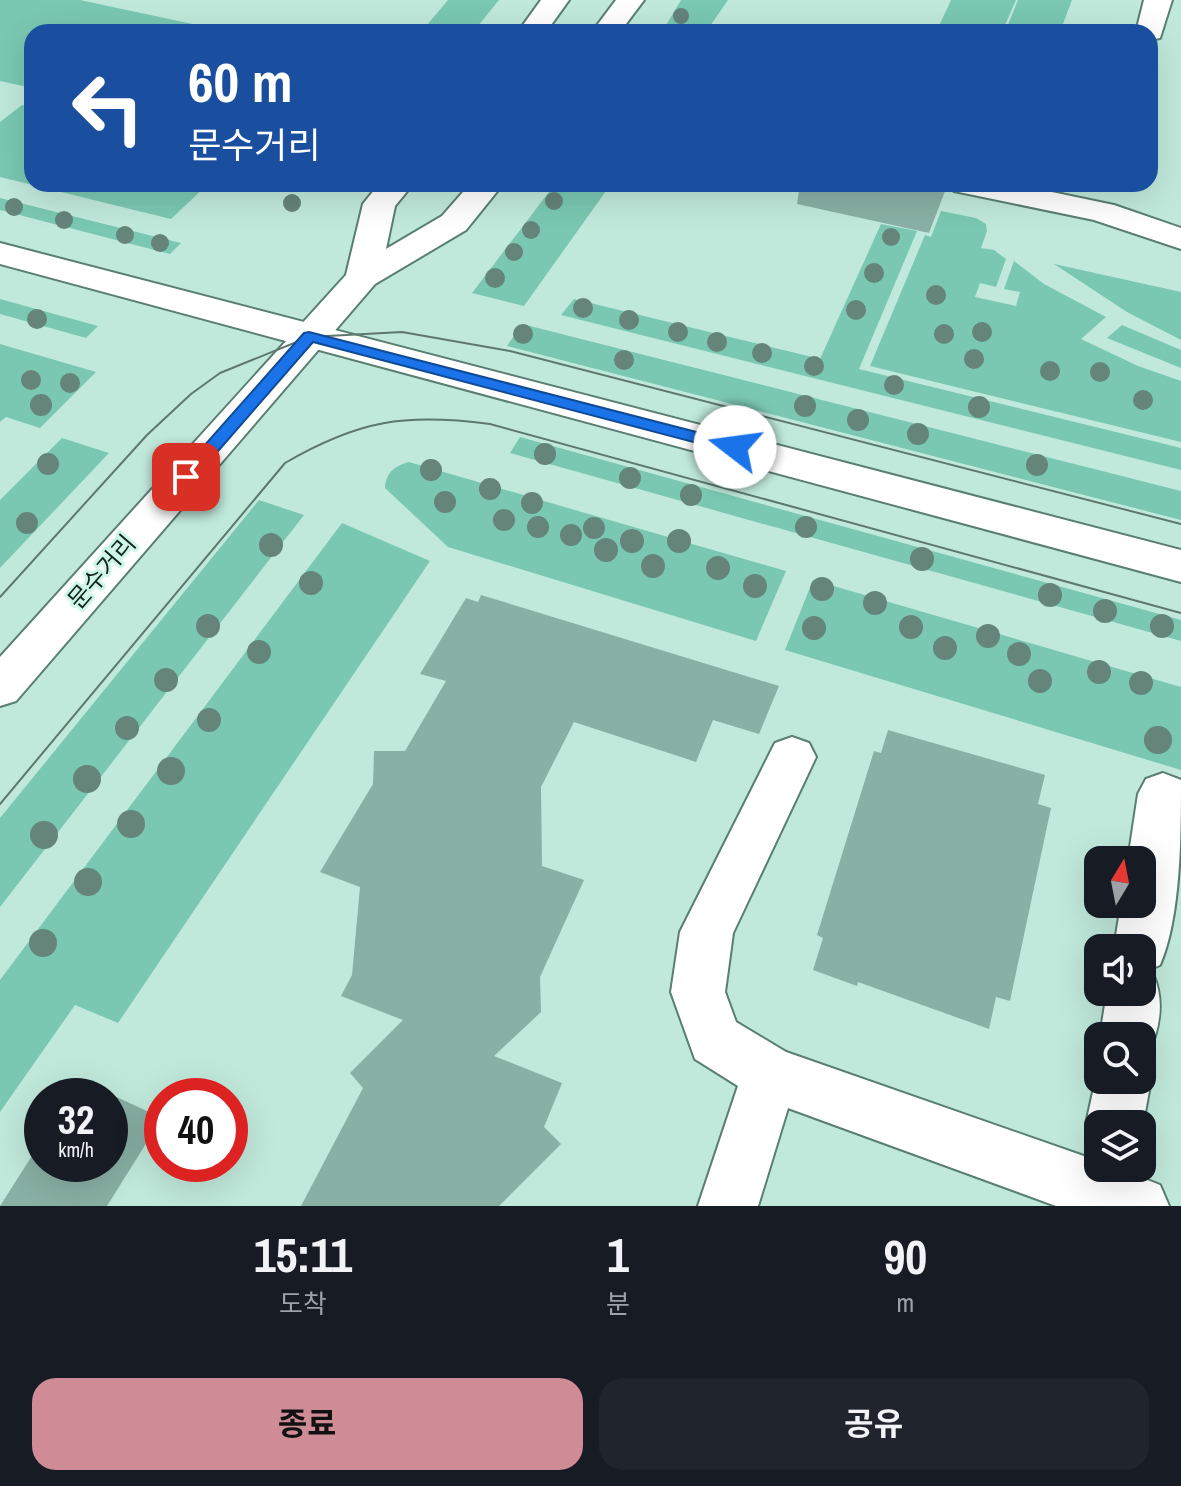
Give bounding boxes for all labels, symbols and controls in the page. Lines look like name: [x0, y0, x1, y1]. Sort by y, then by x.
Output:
text: 60 m: [188, 44, 293, 119]
icon: left: [56, 56, 160, 160]
text: 문수거리: [188, 121, 320, 169]
position arrow: [693, 405, 777, 489]
pin: [152, 443, 220, 511]
icon: arrive: [164, 455, 208, 499]
street label: 문수거리: [60, 528, 142, 615]
north arrow: [1084, 846, 1156, 918]
map controls: [1084, 846, 1156, 1182]
button: sound: [1084, 934, 1156, 1006]
button: search: [1084, 1022, 1156, 1094]
speed limit sign: 40: [144, 1078, 248, 1182]
text: 32: [58, 1093, 94, 1146]
button: layers: [1084, 1110, 1156, 1182]
text: km/h: [58, 1136, 94, 1163]
text: 15:11: [254, 1222, 352, 1287]
text: 1: [607, 1222, 629, 1287]
text: 90: [883, 1224, 927, 1289]
text: m: [896, 1285, 914, 1320]
text: 도착: [279, 1286, 327, 1321]
text: 분: [606, 1286, 630, 1321]
button: 종료: [32, 1378, 583, 1470]
button: 공유: [599, 1378, 1149, 1470]

